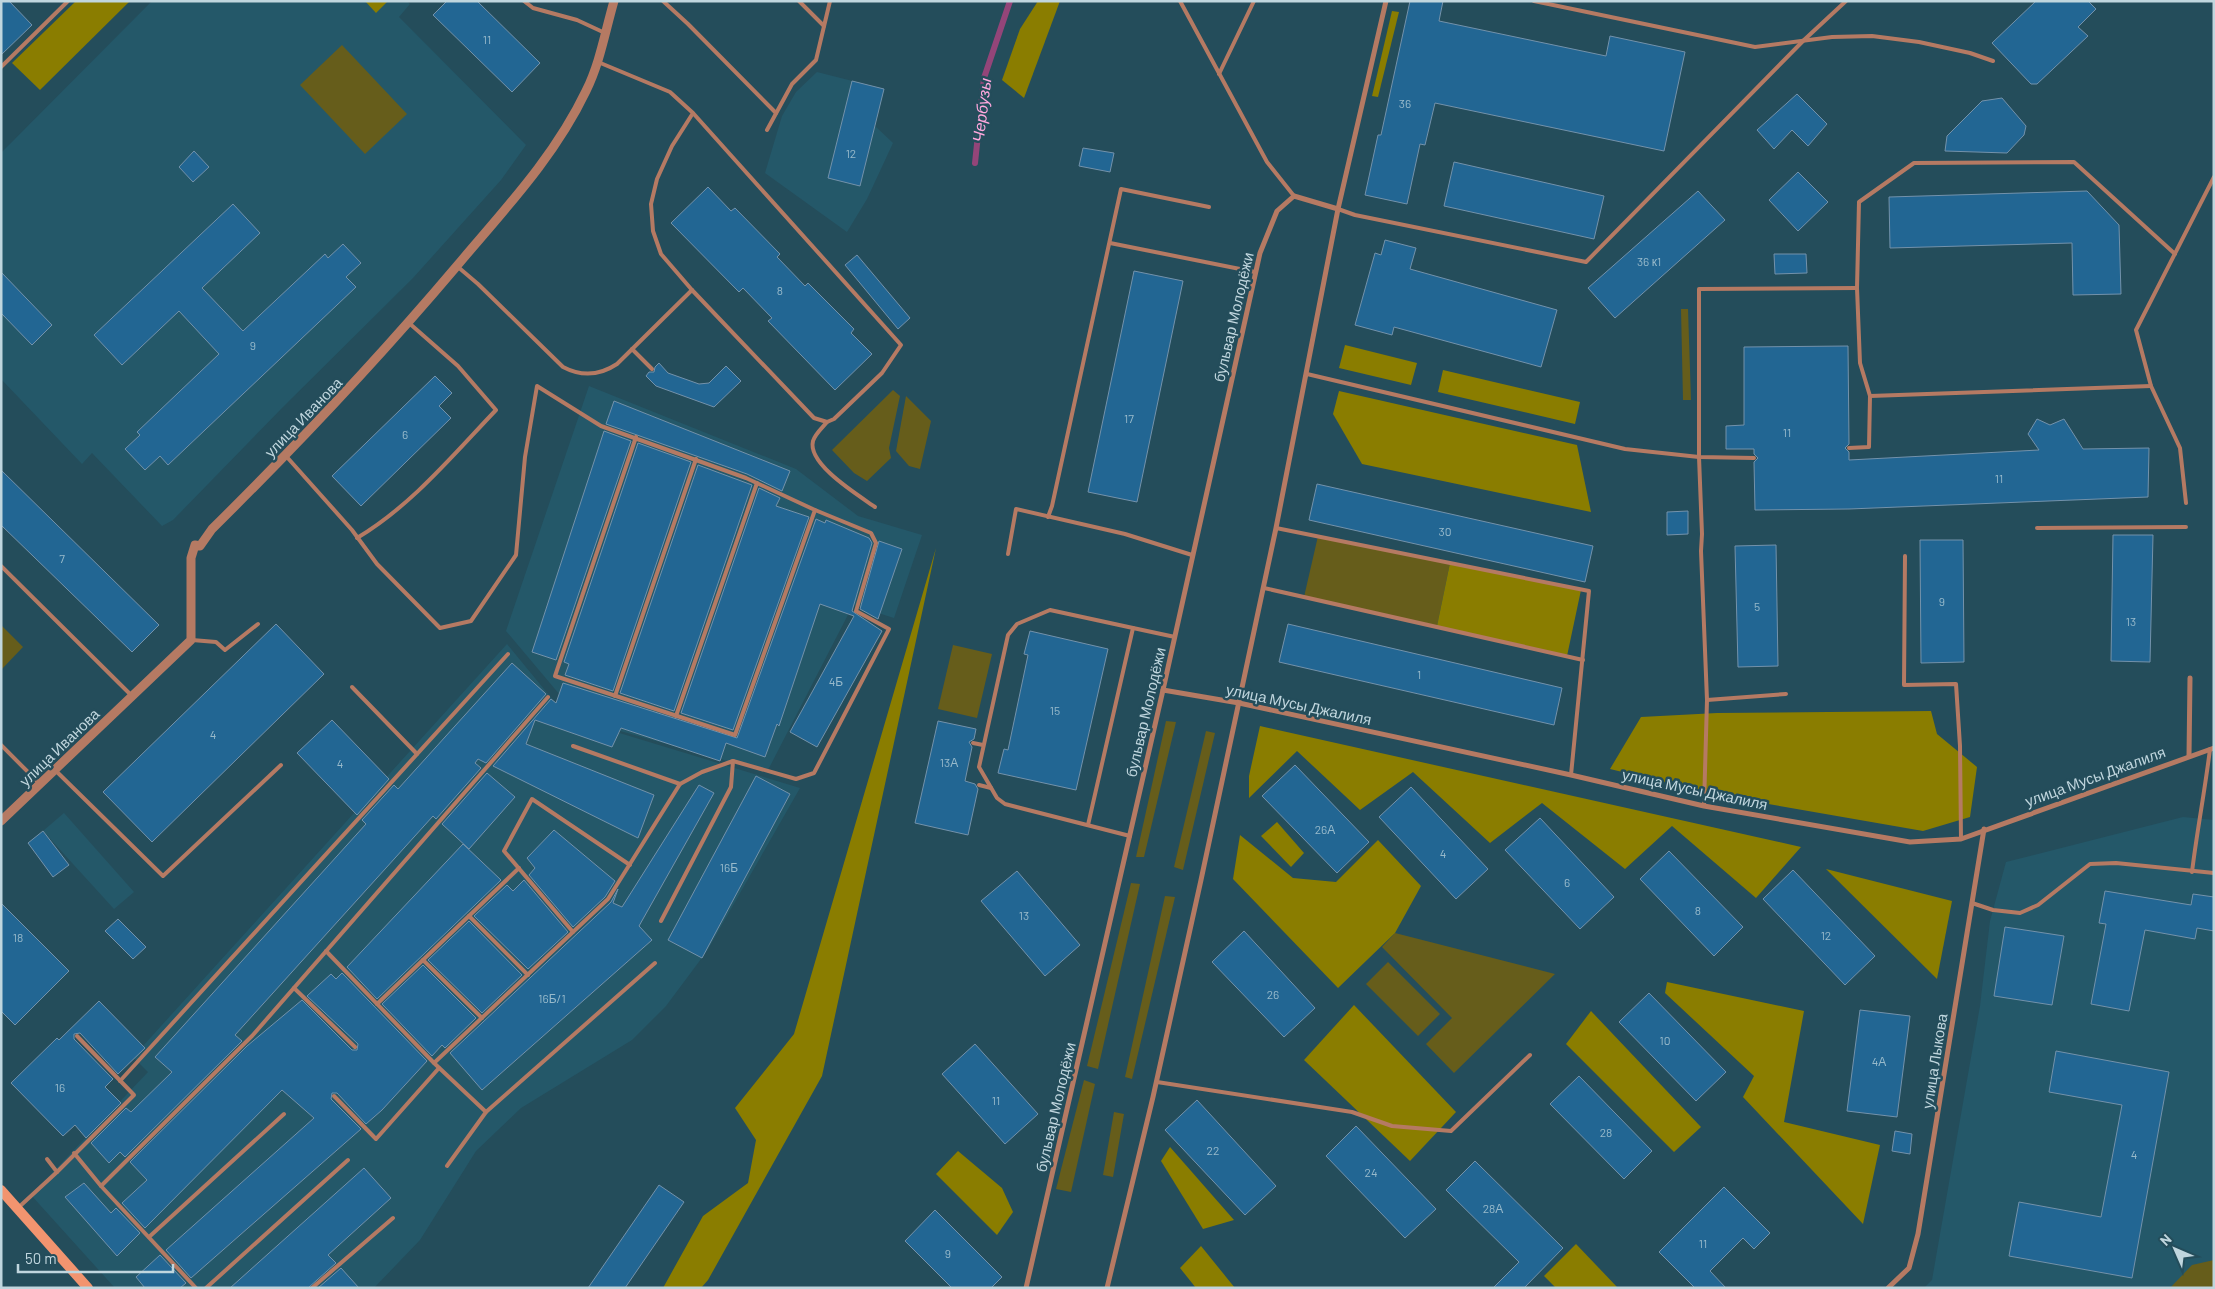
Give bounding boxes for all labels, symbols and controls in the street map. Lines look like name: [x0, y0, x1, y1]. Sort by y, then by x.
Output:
house number: 11: [483, 32, 491, 46]
water label: Чербузы: [968, 77, 994, 143]
house number: 36: [1399, 96, 1411, 110]
house number: 12: [846, 146, 856, 160]
street label: бульвар Молодёжи: [1209, 250, 1257, 384]
house number: 36 к1: [1637, 254, 1661, 268]
house number: 8: [777, 283, 783, 297]
house number: 9: [250, 338, 256, 352]
street label: улица Иванова: [260, 373, 346, 461]
house number: 17: [1124, 411, 1134, 425]
house number: 11: [1783, 425, 1791, 439]
house number: 6: [402, 427, 408, 441]
house number: 11: [1995, 471, 2003, 485]
house number: 30: [1439, 524, 1451, 538]
house number: 7: [59, 551, 65, 565]
house number: 9: [1939, 594, 1945, 608]
house number: 5: [1754, 599, 1760, 613]
house number: 13: [2126, 614, 2136, 628]
street label: бульвар Молодёжи: [1121, 645, 1169, 779]
house number: 1: [1417, 667, 1421, 681]
house number: 4Б: [829, 674, 843, 688]
street label: улица Мусы Джалиля: [1225, 680, 1373, 728]
house number: 15: [1050, 703, 1060, 717]
street label: улица Иванова: [15, 704, 103, 790]
house number: 4: [210, 727, 216, 741]
street label: улица Мусы Джалиля: [2022, 742, 2168, 810]
house number: 13А: [940, 755, 958, 769]
house number: 4: [337, 756, 343, 770]
street label: улица Мусы Джалиля: [1621, 765, 1769, 813]
house number: 26А: [1315, 822, 1335, 836]
house number: 4: [1440, 846, 1446, 860]
house number: 16Б: [720, 860, 738, 874]
house number: 6: [1564, 875, 1570, 889]
house number: 8: [1695, 903, 1701, 917]
house number: 13: [1019, 908, 1029, 922]
house number: 12: [1821, 928, 1831, 942]
house number: 18: [13, 930, 23, 944]
house number: 26: [1267, 987, 1279, 1001]
house number: 16Б/1: [538, 991, 566, 1005]
street label: улица Лыкова: [1918, 1011, 1951, 1110]
house number: 10: [1660, 1033, 1670, 1047]
street label: бульвар Молодёжи: [1031, 1040, 1079, 1174]
house number: 4А: [1872, 1054, 1886, 1068]
house number: 16: [55, 1080, 65, 1094]
house number: 11: [992, 1093, 1000, 1107]
house number: 28: [1600, 1125, 1612, 1139]
house number: 22: [1207, 1143, 1219, 1157]
house number: 4: [2131, 1147, 2137, 1161]
house number: 24: [1364, 1165, 1378, 1179]
house number: 28А: [1483, 1201, 1503, 1215]
north arrow: [2150, 1224, 2200, 1274]
text: N: [2156, 1230, 2175, 1249]
house number: 11: [1699, 1236, 1707, 1250]
scale bar: [18, 1242, 172, 1274]
house number: 9: [945, 1246, 951, 1260]
text: 50 m: [25, 1249, 57, 1267]

